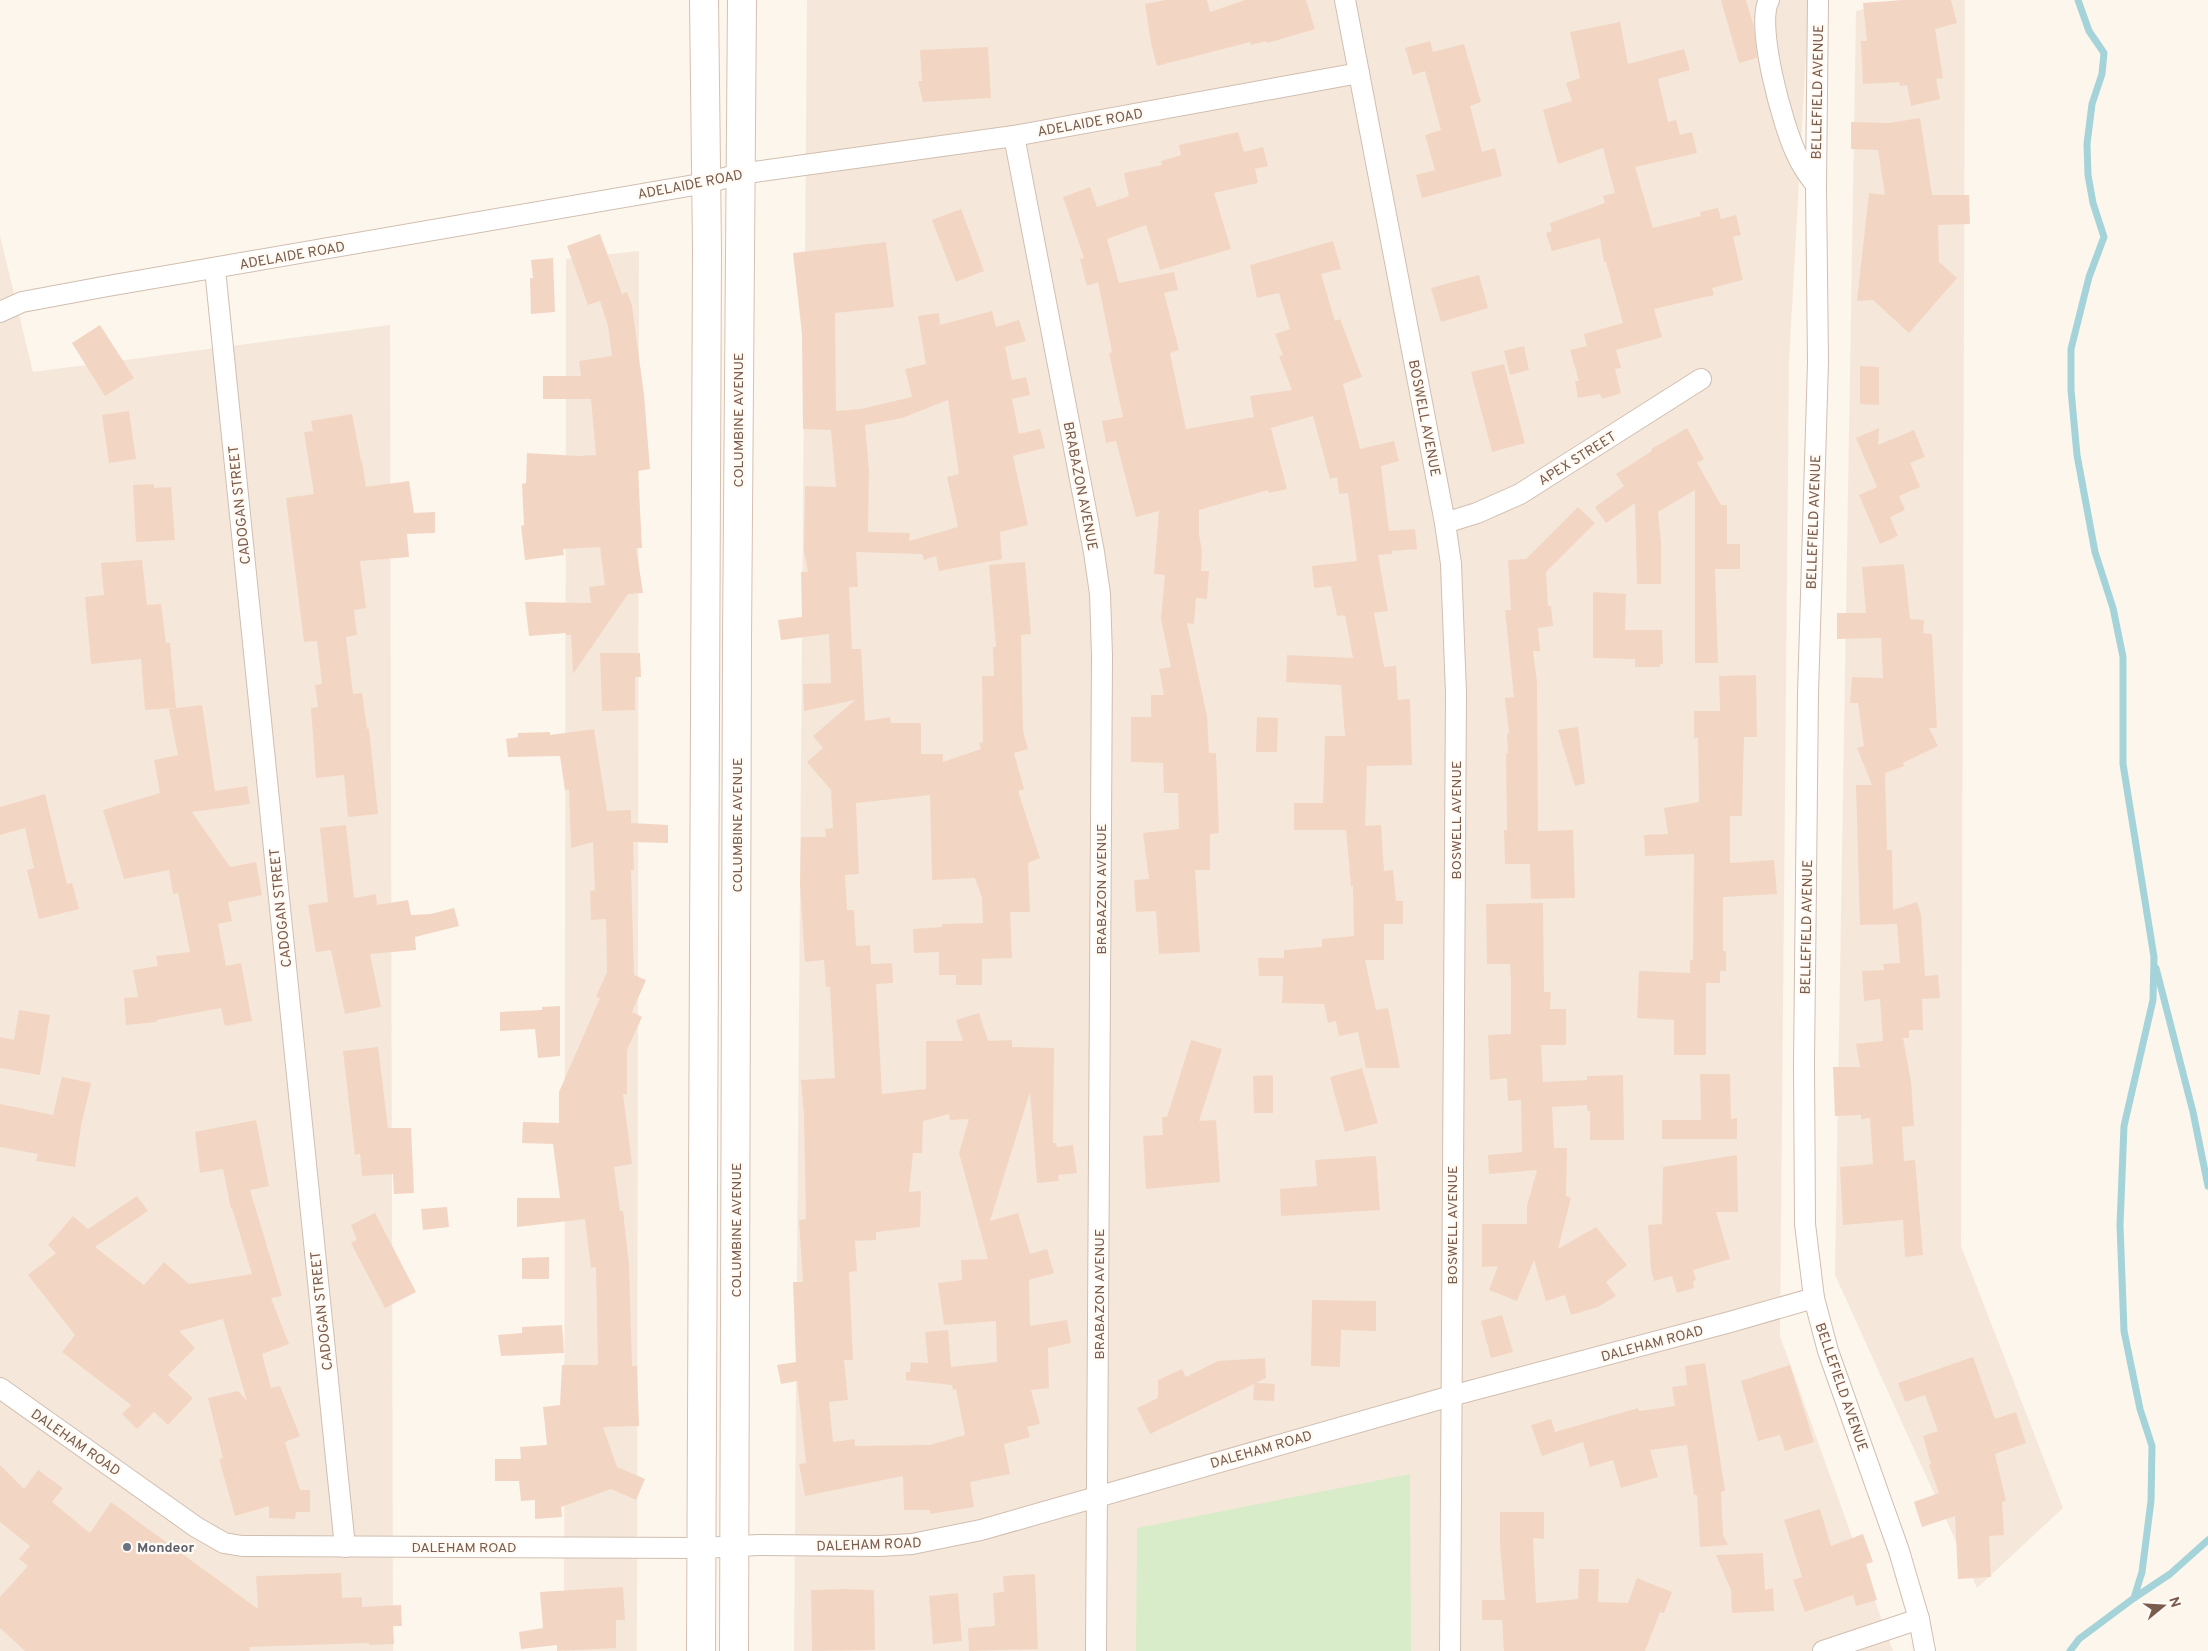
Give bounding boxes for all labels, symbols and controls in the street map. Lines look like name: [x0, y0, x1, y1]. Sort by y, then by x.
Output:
street label: BELLEFIELD AVENUE: [1809, 24, 1828, 160]
street label: ADELAIDE ROAD: [1036, 106, 1144, 141]
street label: ADELAIDE ROAD: [636, 167, 744, 204]
street label: ADELAIDE ROAD: [238, 239, 346, 274]
street label: COLUMBINE AVENUE: [731, 353, 748, 487]
street label: BOSWELL AVENUE: [1404, 358, 1443, 478]
street label: BRABAZON AVENUE: [1059, 420, 1100, 552]
street label: APEX STREET: [1536, 429, 1620, 490]
street label: CADOGAN STREET: [226, 444, 255, 565]
street label: BELLEFIELD AVENUE: [1804, 454, 1825, 590]
street label: COLUMBINE AVENUE: [730, 758, 747, 892]
street label: BOSWELL AVENUE: [1449, 761, 1466, 879]
street label: BRABAZON AVENUE: [1094, 824, 1111, 954]
street label: CADOGAN STREET: [267, 847, 296, 968]
street label: BELLEFIELD AVENUE: [1798, 859, 1817, 995]
street label: COLUMBINE AVENUE: [729, 1163, 746, 1297]
street label: BOSWELL AVENUE: [1445, 1166, 1462, 1284]
street label: BRABAZON AVENUE: [1092, 1229, 1109, 1359]
street label: CADOGAN STREET: [308, 1250, 337, 1371]
street label: BELLEFIELD AVENUE: [1811, 1321, 1871, 1454]
street label: DALEHAM ROAD: [1599, 1323, 1705, 1366]
street label: DALEHAM ROAD: [27, 1406, 123, 1480]
street label: DALEHAM ROAD: [1208, 1428, 1314, 1473]
street label: DALEHAM ROAD: [816, 1535, 922, 1556]
place label: Mondeor: [137, 1540, 194, 1557]
street label: DALEHAM ROAD: [411, 1540, 517, 1557]
marker: Mondeor: [121, 1541, 133, 1553]
north arrow: [2138, 1581, 2188, 1631]
text: N: [2164, 1595, 2184, 1610]

